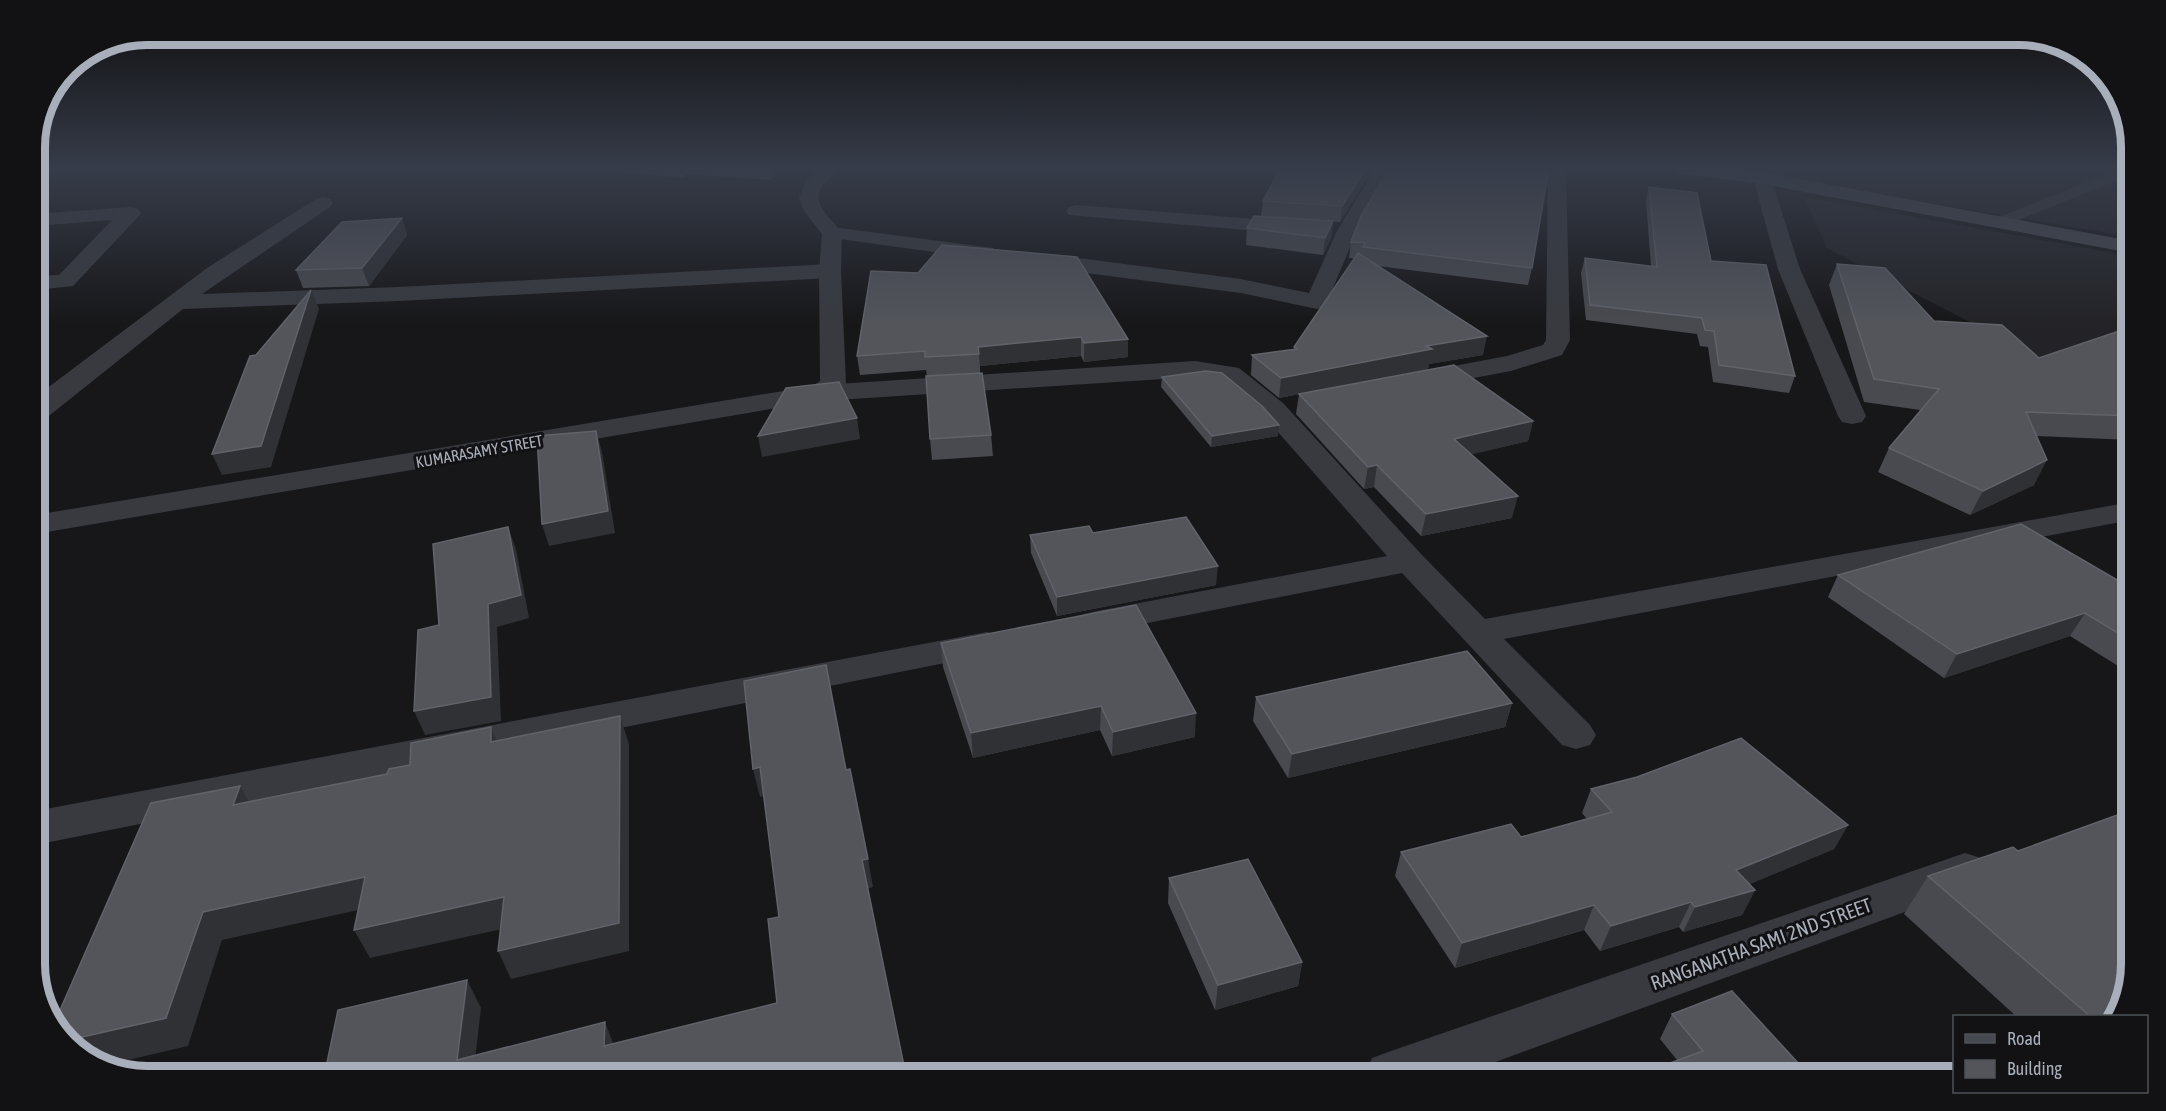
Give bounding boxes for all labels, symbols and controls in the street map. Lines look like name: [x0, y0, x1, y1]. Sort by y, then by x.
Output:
street label: KUMARASAMY STREET: [414, 431, 544, 471]
street label: RANGANATHA SAMI 2ND STREET: [1647, 893, 1875, 994]
legend: [1953, 1015, 2148, 1093]
text: Road: [2007, 1028, 2041, 1049]
text: Building: [2007, 1058, 2062, 1079]

